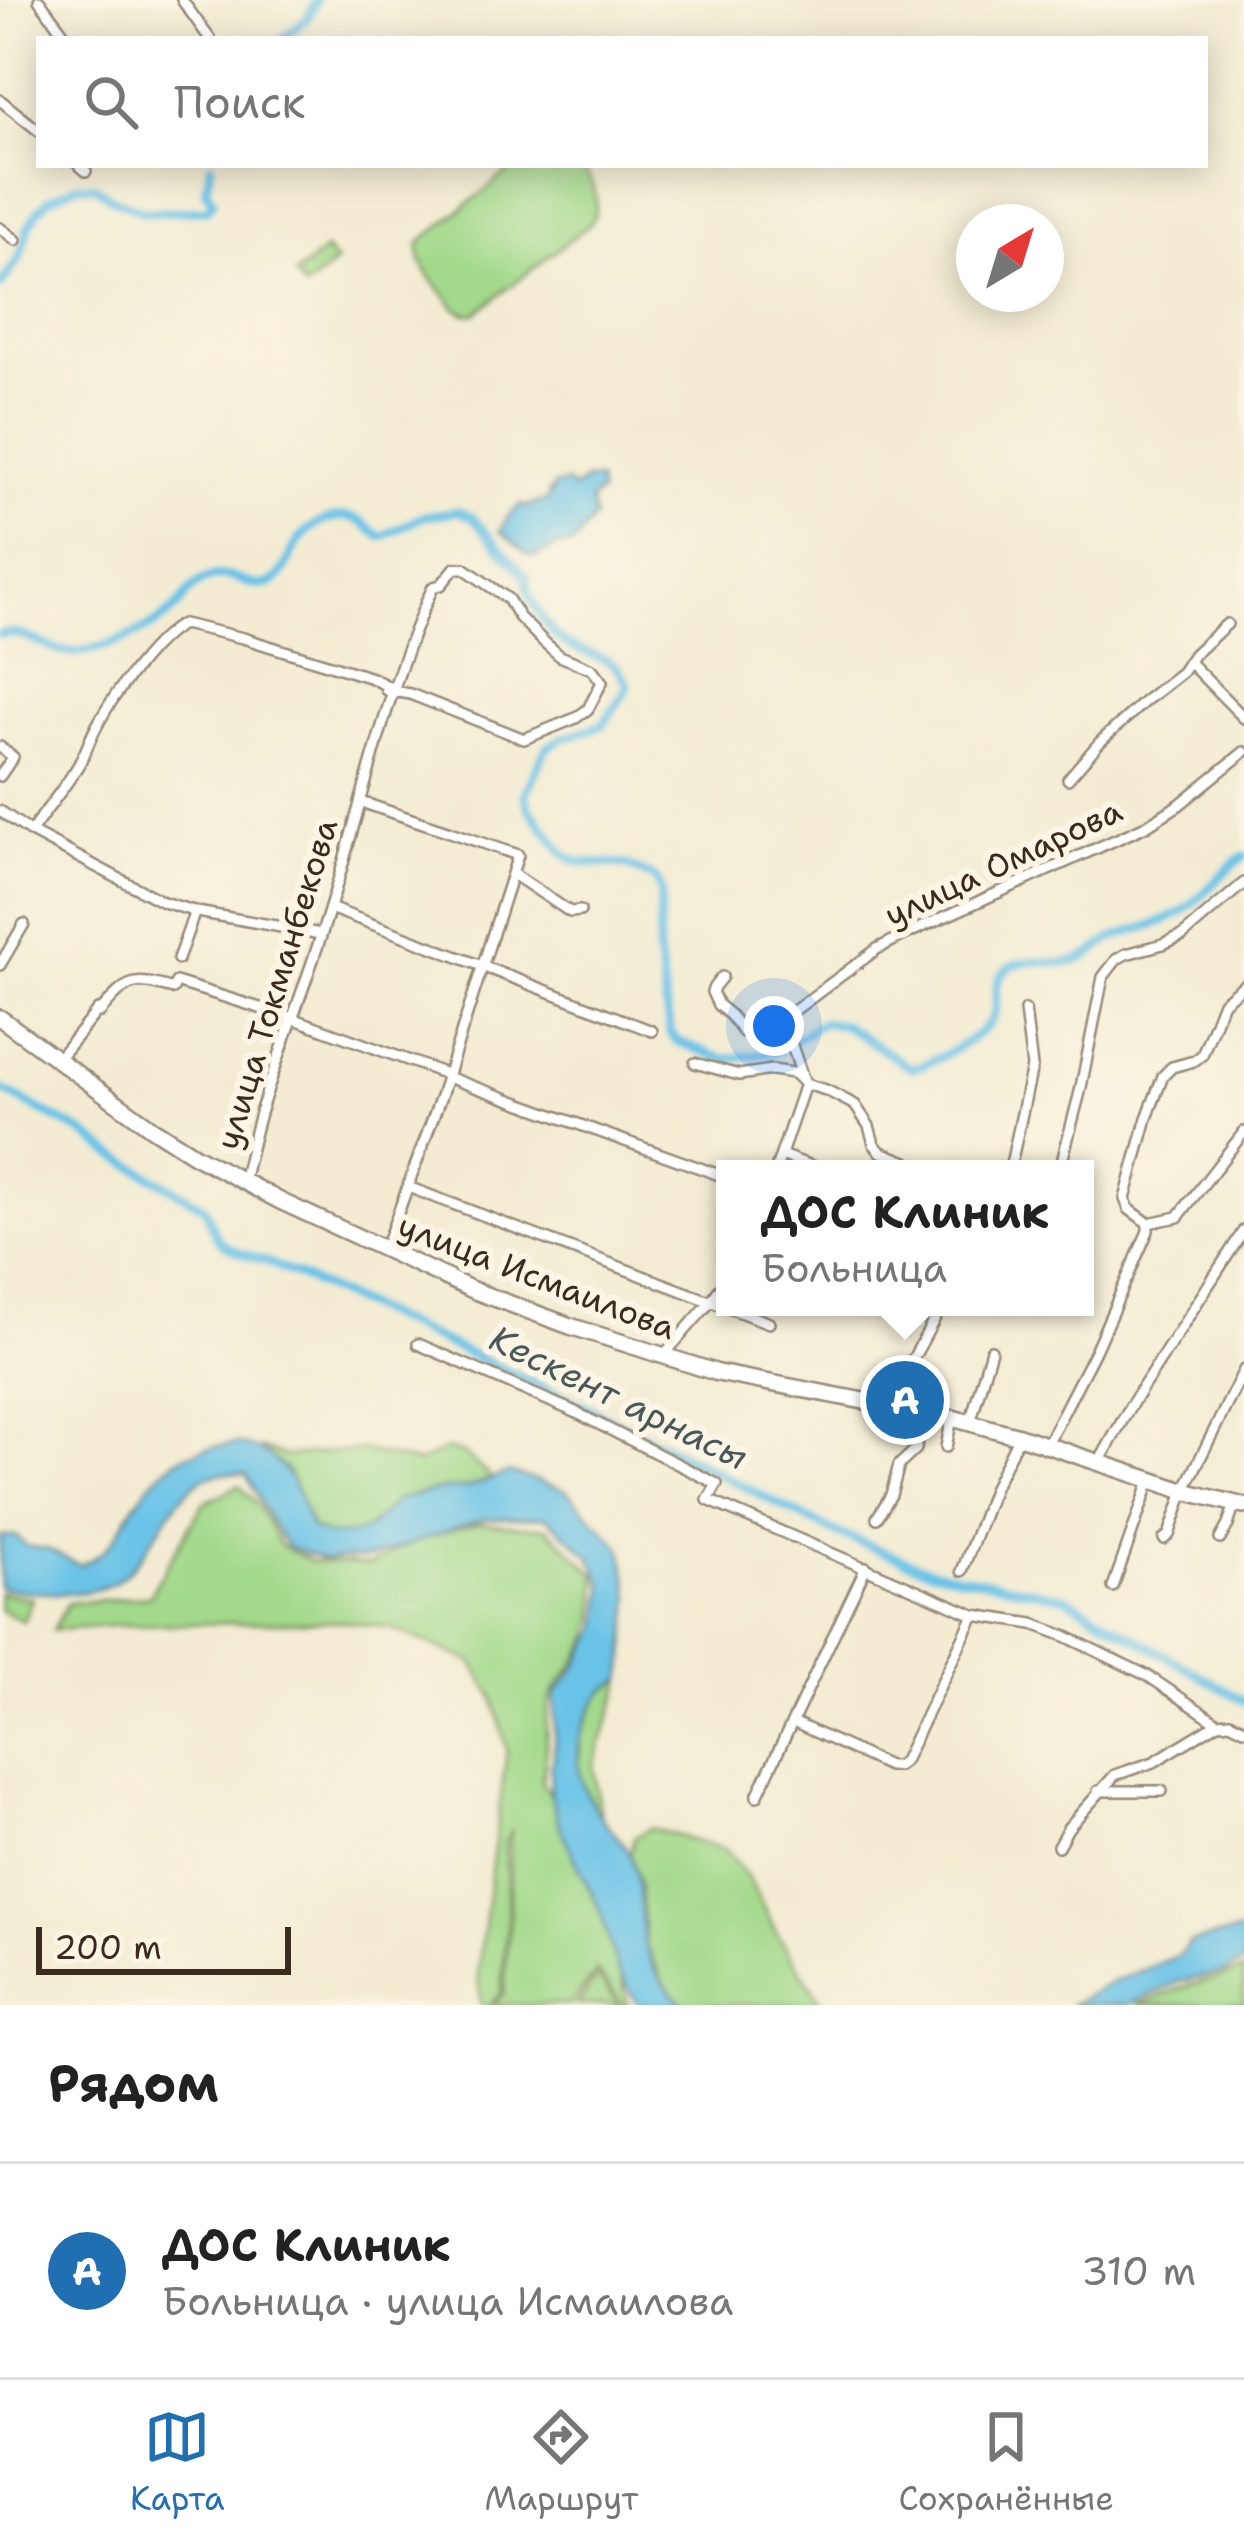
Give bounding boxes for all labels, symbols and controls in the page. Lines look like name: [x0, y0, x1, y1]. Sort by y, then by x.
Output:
search box: [36, 36, 1208, 168]
icon: search: [78, 69, 144, 135]
text: Поиск: [174, 72, 305, 132]
north arrow: [956, 204, 1064, 312]
street label: улица Омарова: [877, 788, 1129, 937]
street label: улица Токманбекова: [205, 813, 348, 1155]
your location: [744, 996, 804, 1056]
popup: [716, 1160, 1094, 1316]
text: ДОС Клиник: [761, 1182, 1049, 1242]
street label: улица Исмаилова: [392, 1203, 682, 1350]
text: Больница: [761, 1242, 947, 1294]
water label: Кескент арнасы: [481, 1314, 756, 1481]
pin: A: [866, 1355, 944, 1445]
scale bar: [36, 1921, 291, 1974]
text: 200 m: [54, 1925, 162, 1970]
text: Рядом: [48, 2049, 219, 2117]
text: ДОС Клиник: [162, 2215, 451, 2275]
text: A: [72, 2245, 102, 2297]
text: 310 m: [1081, 2245, 1196, 2297]
text: Больница · улица Исмаилова: [162, 2275, 733, 2327]
tab: Карта: [130, 2404, 224, 2521]
tab: Маршрут: [484, 2404, 638, 2521]
tab: Сохранённые: [898, 2404, 1114, 2521]

